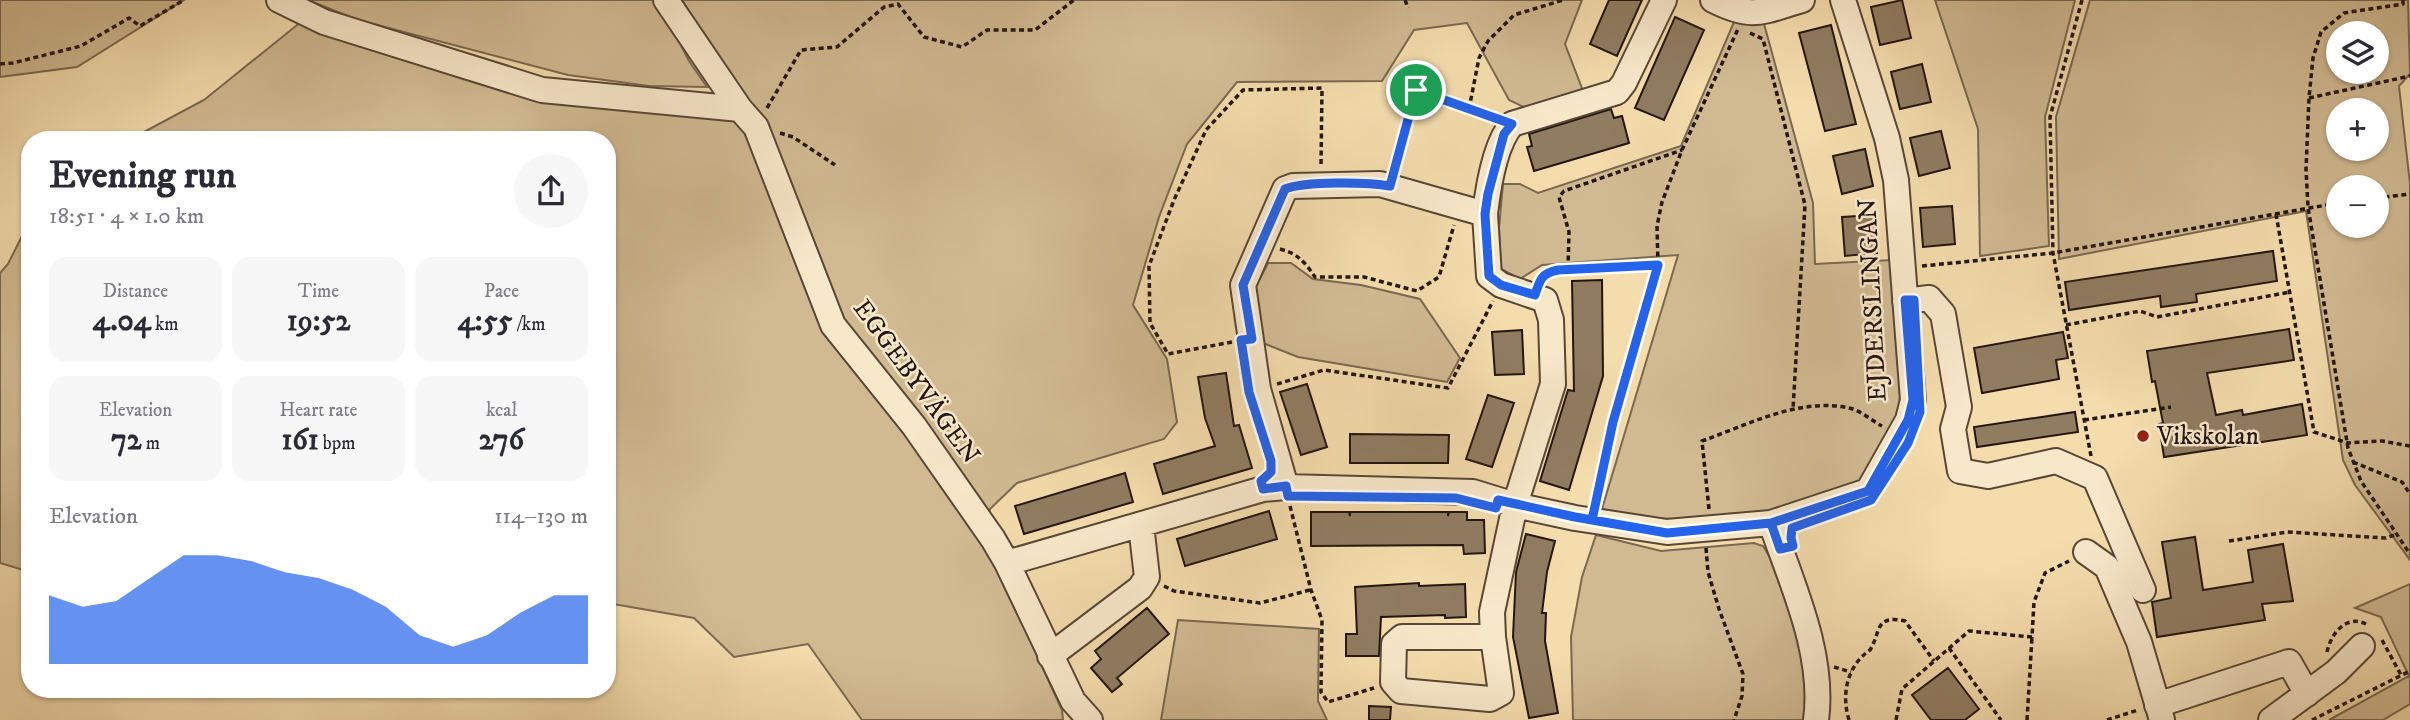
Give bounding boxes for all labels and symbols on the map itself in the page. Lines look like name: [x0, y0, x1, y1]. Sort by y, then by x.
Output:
pin: [1386, 60, 1446, 120]
street label: EJDERSLINGAN: [1851, 197, 1895, 403]
street label: EGGEBYVÄGEN: [845, 293, 987, 471]
place label: Vikskolan: [2156, 420, 2260, 453]
marker: Vikskolan: [2135, 428, 2151, 444]

